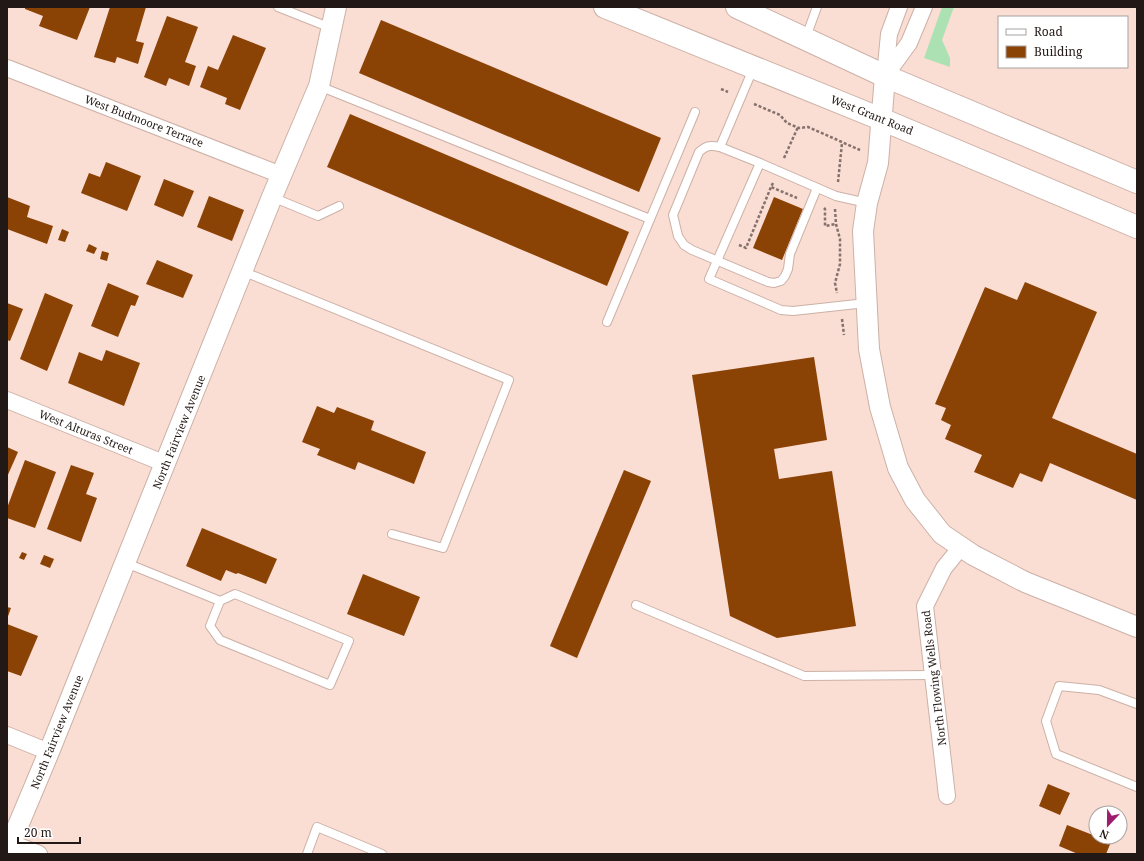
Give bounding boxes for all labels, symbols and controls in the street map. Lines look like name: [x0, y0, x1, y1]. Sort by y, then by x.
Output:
legend: [998, 16, 1128, 68]
text: Road: [1034, 23, 1064, 40]
text: Building: [1034, 43, 1083, 60]
street label: West Budmoore Terrace: [83, 91, 206, 150]
street label: West Grant Road: [829, 91, 916, 138]
street label: North Fairview Avenue: [149, 372, 208, 491]
street label: West Alturas Street: [37, 406, 136, 457]
street label: North Flowing Wells Road: [918, 609, 949, 747]
street label: North Fairview Avenue: [27, 672, 86, 791]
north arrow: [1088, 805, 1128, 845]
scale bar: [18, 819, 80, 845]
text: 20 m: [24, 824, 52, 841]
text: N: [1097, 826, 1111, 843]

